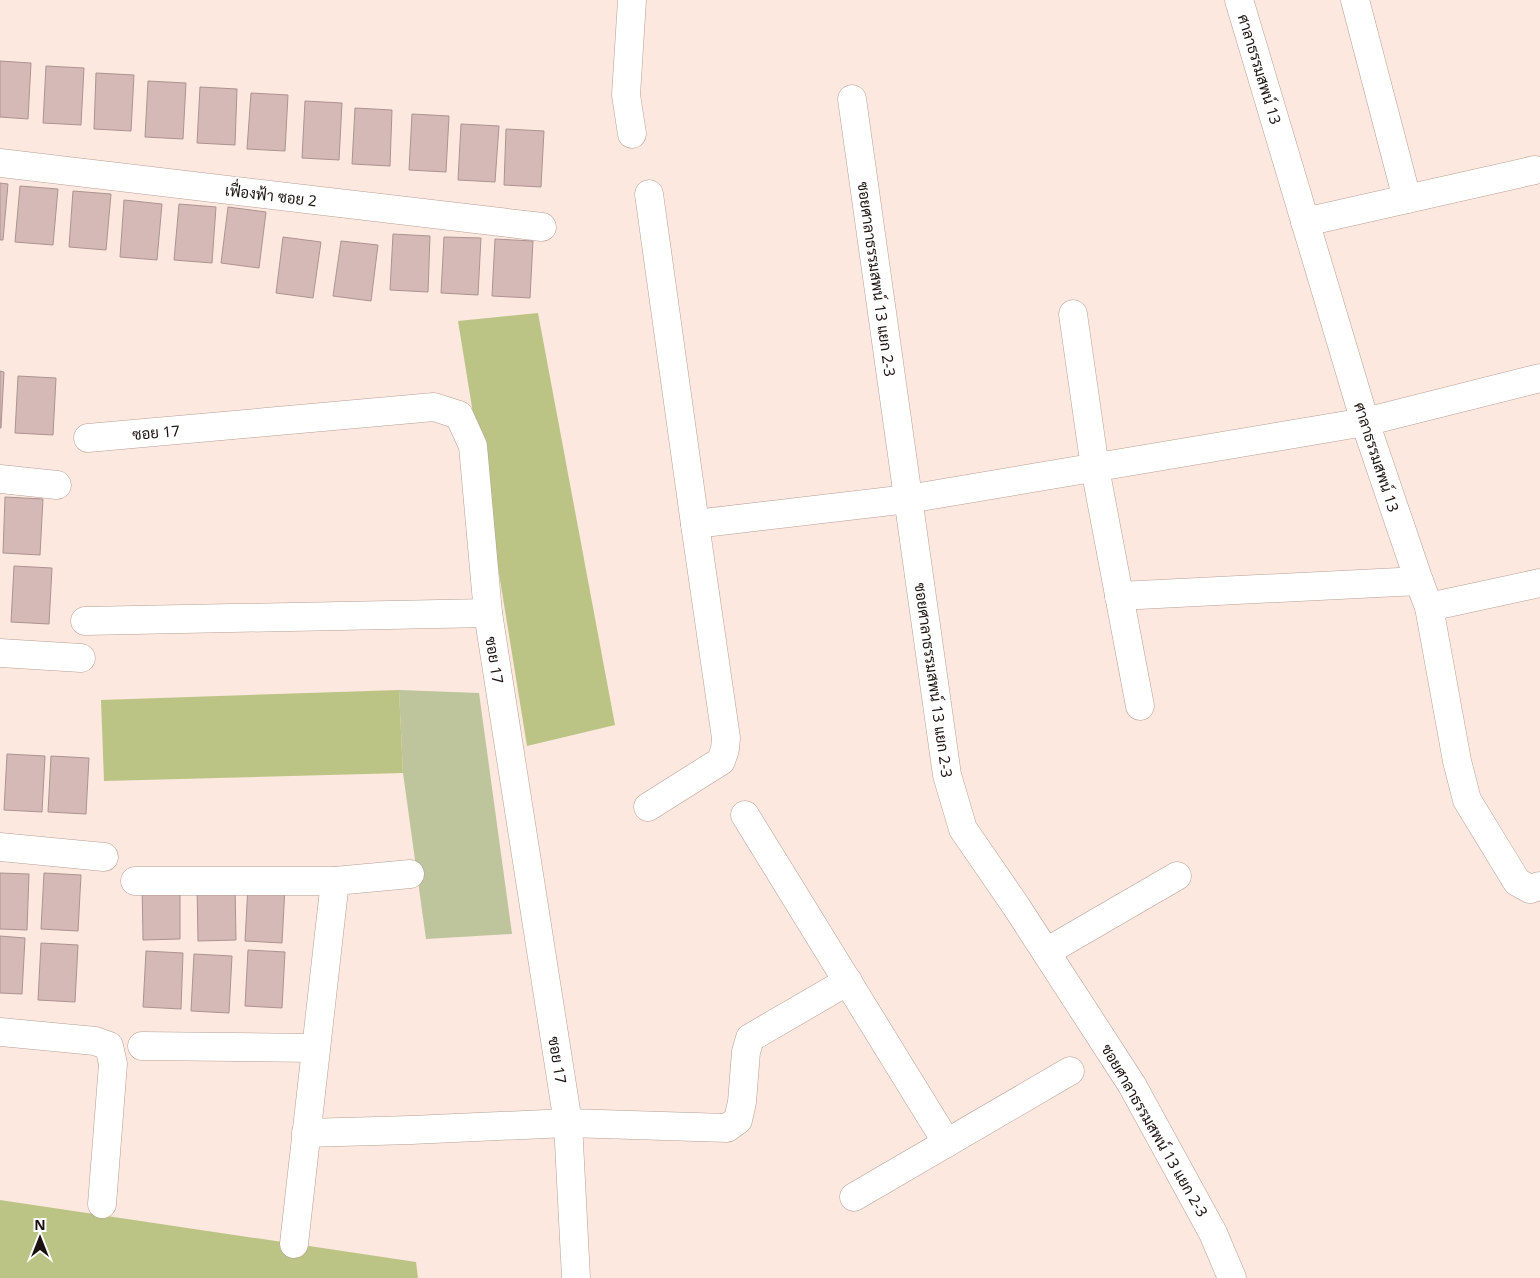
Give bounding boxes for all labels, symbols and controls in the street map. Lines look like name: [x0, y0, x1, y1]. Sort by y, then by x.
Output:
street label: ศาลาธรรมสพน์ 13: [1234, 11, 1286, 127]
street label: เฟื่องฟ้า ซอย 2: [224, 175, 318, 211]
street label: ซอยศาลาธรรมสพน์ 13 แยก 2-3: [853, 180, 901, 378]
street label: ศาลาธรรมสพน์ 13: [1350, 400, 1404, 514]
street label: ซอย 17: [131, 420, 181, 444]
street label: ซอยศาลาธรรมสพน์ 13 แยก 2-3: [910, 581, 958, 779]
street label: ซอย 17: [481, 635, 509, 685]
street label: ซอย 17: [544, 1035, 572, 1085]
street label: ซอยศาลาธรรมสพน์ 13 แยก 2-3: [1097, 1040, 1213, 1220]
north arrow: [15, 1213, 65, 1263]
text: N: [34, 1215, 46, 1234]

